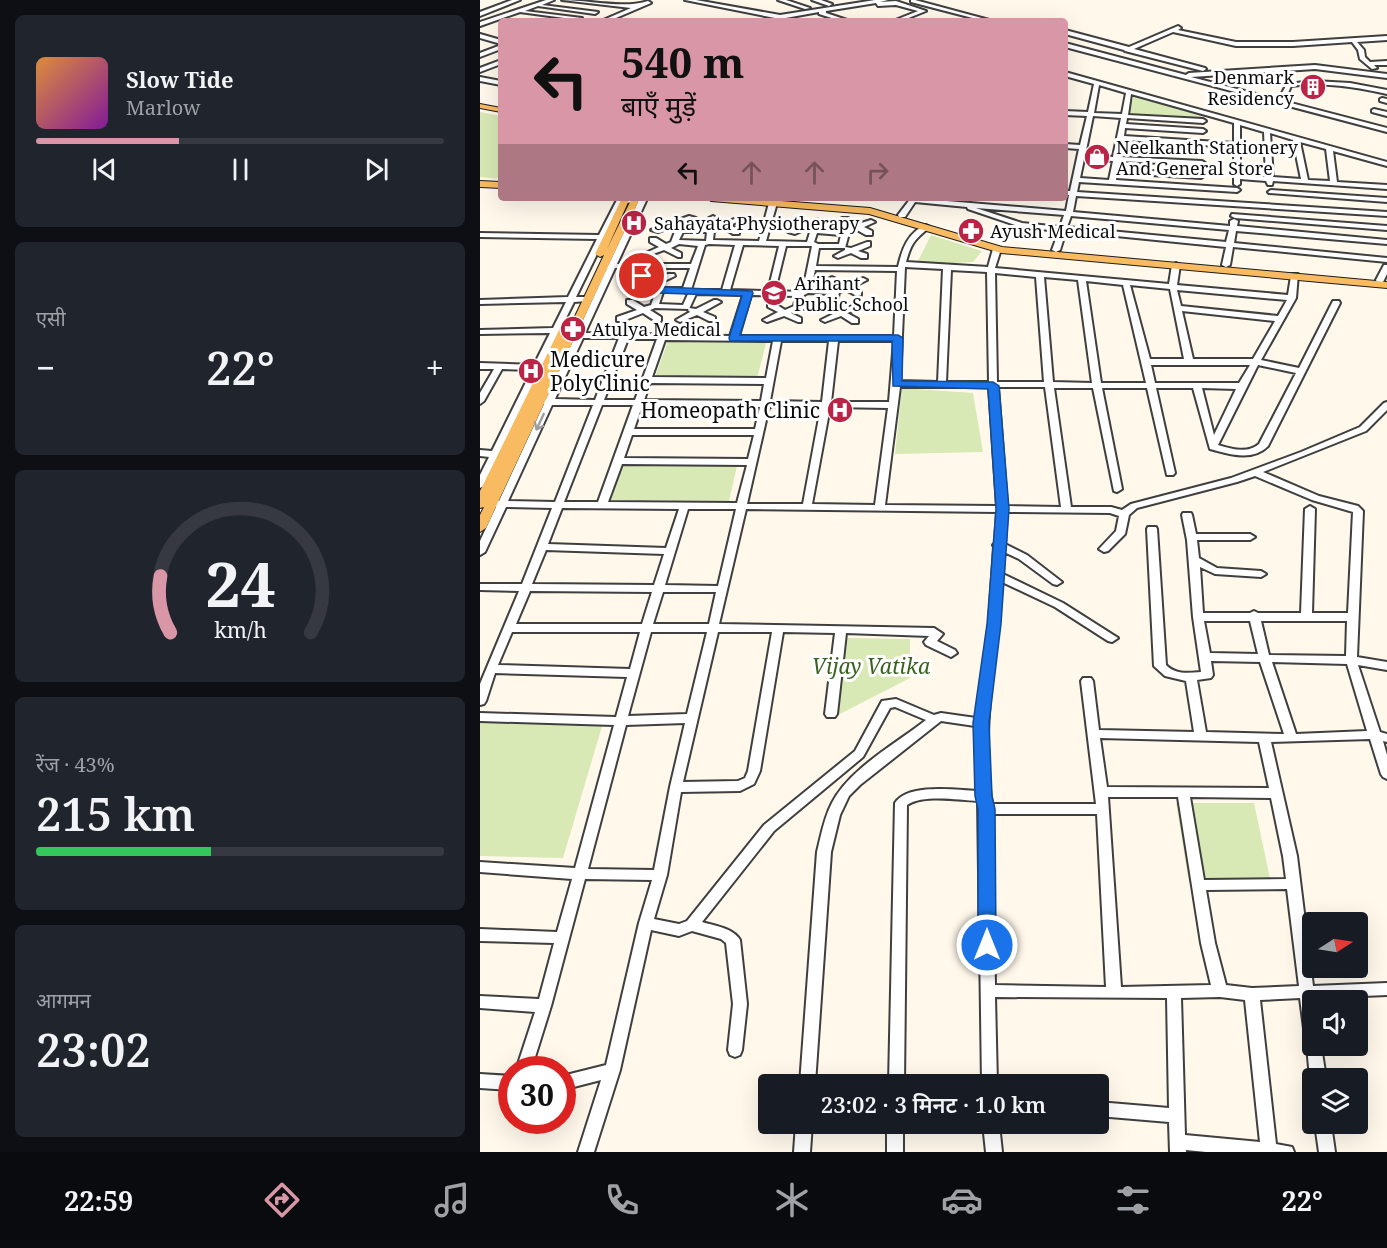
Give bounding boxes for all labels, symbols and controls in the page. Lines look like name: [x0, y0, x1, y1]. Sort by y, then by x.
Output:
text: 540 m: [621, 33, 745, 90]
icon: left: [522, 42, 600, 120]
text: Slow Tide: [126, 64, 234, 94]
place label: Denmark Residency: [1207, 65, 1295, 110]
building icon: Denmark Residency: [1298, 72, 1328, 102]
text: बाएँ मुड़ें: [621, 87, 696, 124]
text: Marlow: [126, 94, 200, 121]
place label: Neelkanth Stationery And General Store: [1116, 135, 1299, 180]
shop icon: Neelkanth Stationery And General Store: [1082, 142, 1112, 172]
icon: previous: [88, 153, 121, 186]
icon: pause: [224, 153, 257, 186]
icon: next: [360, 153, 393, 186]
icon: left: [672, 156, 705, 189]
icon: ahead: [735, 156, 768, 189]
icon: ahead: [798, 156, 831, 189]
icon: right: [861, 156, 894, 189]
hospital icon: Sahayata Physiotherapy: [619, 208, 649, 238]
place label: Sahayata Physiotherapy: [654, 211, 860, 235]
pharmacy icon: Ayush Medical: [956, 216, 986, 246]
place label: Ayush Medical: [990, 219, 1116, 243]
pin: [616, 250, 667, 301]
icon: arrive: [625, 259, 658, 292]
place label: Arihant Public School: [794, 271, 909, 316]
school or university icon: Arihant Public School: [759, 278, 789, 308]
text: एसी: [36, 305, 66, 332]
pharmacy icon: Atulya Medical: [558, 314, 588, 344]
place label: Atulya Medical: [592, 317, 721, 341]
text: 22°: [206, 337, 275, 398]
text: −: [36, 345, 55, 390]
text: +: [426, 345, 444, 390]
place label: Medicure PolyClinic: [550, 345, 650, 397]
hospital icon: Medicure PolyClinic: [516, 356, 546, 386]
hospital icon: Homeopath Clinic: [825, 395, 855, 425]
place label: Homeopath Clinic: [640, 396, 820, 424]
one-way arrow: [533, 413, 545, 431]
text: 24: [205, 540, 275, 625]
text: km/h: [214, 615, 267, 644]
park label: Vijay Vatika: [812, 652, 931, 680]
text: रेंज · 43%: [36, 751, 115, 778]
text: 215 km: [36, 783, 195, 844]
north arrow: [1302, 912, 1368, 978]
map controls: [1302, 912, 1368, 1134]
position arrow: [955, 913, 1019, 977]
text: आगमन: [36, 987, 91, 1014]
button: sound: [1302, 990, 1368, 1056]
text: 23:02: [36, 1019, 151, 1080]
speed limit sign: 30: [498, 1056, 576, 1134]
button: layers: [1302, 1068, 1368, 1134]
text: 23:02 · 3 मिनट · 1.0 km: [821, 1089, 1046, 1119]
icon: directions: [261, 1179, 303, 1221]
icon: music: [431, 1179, 473, 1221]
icon: phone: [601, 1179, 643, 1221]
icon: climate: [771, 1179, 813, 1221]
icon: car: [941, 1179, 983, 1221]
icon: filters: [1112, 1179, 1154, 1221]
text: 22:59: [64, 1182, 133, 1219]
text: 22°: [1282, 1182, 1323, 1219]

